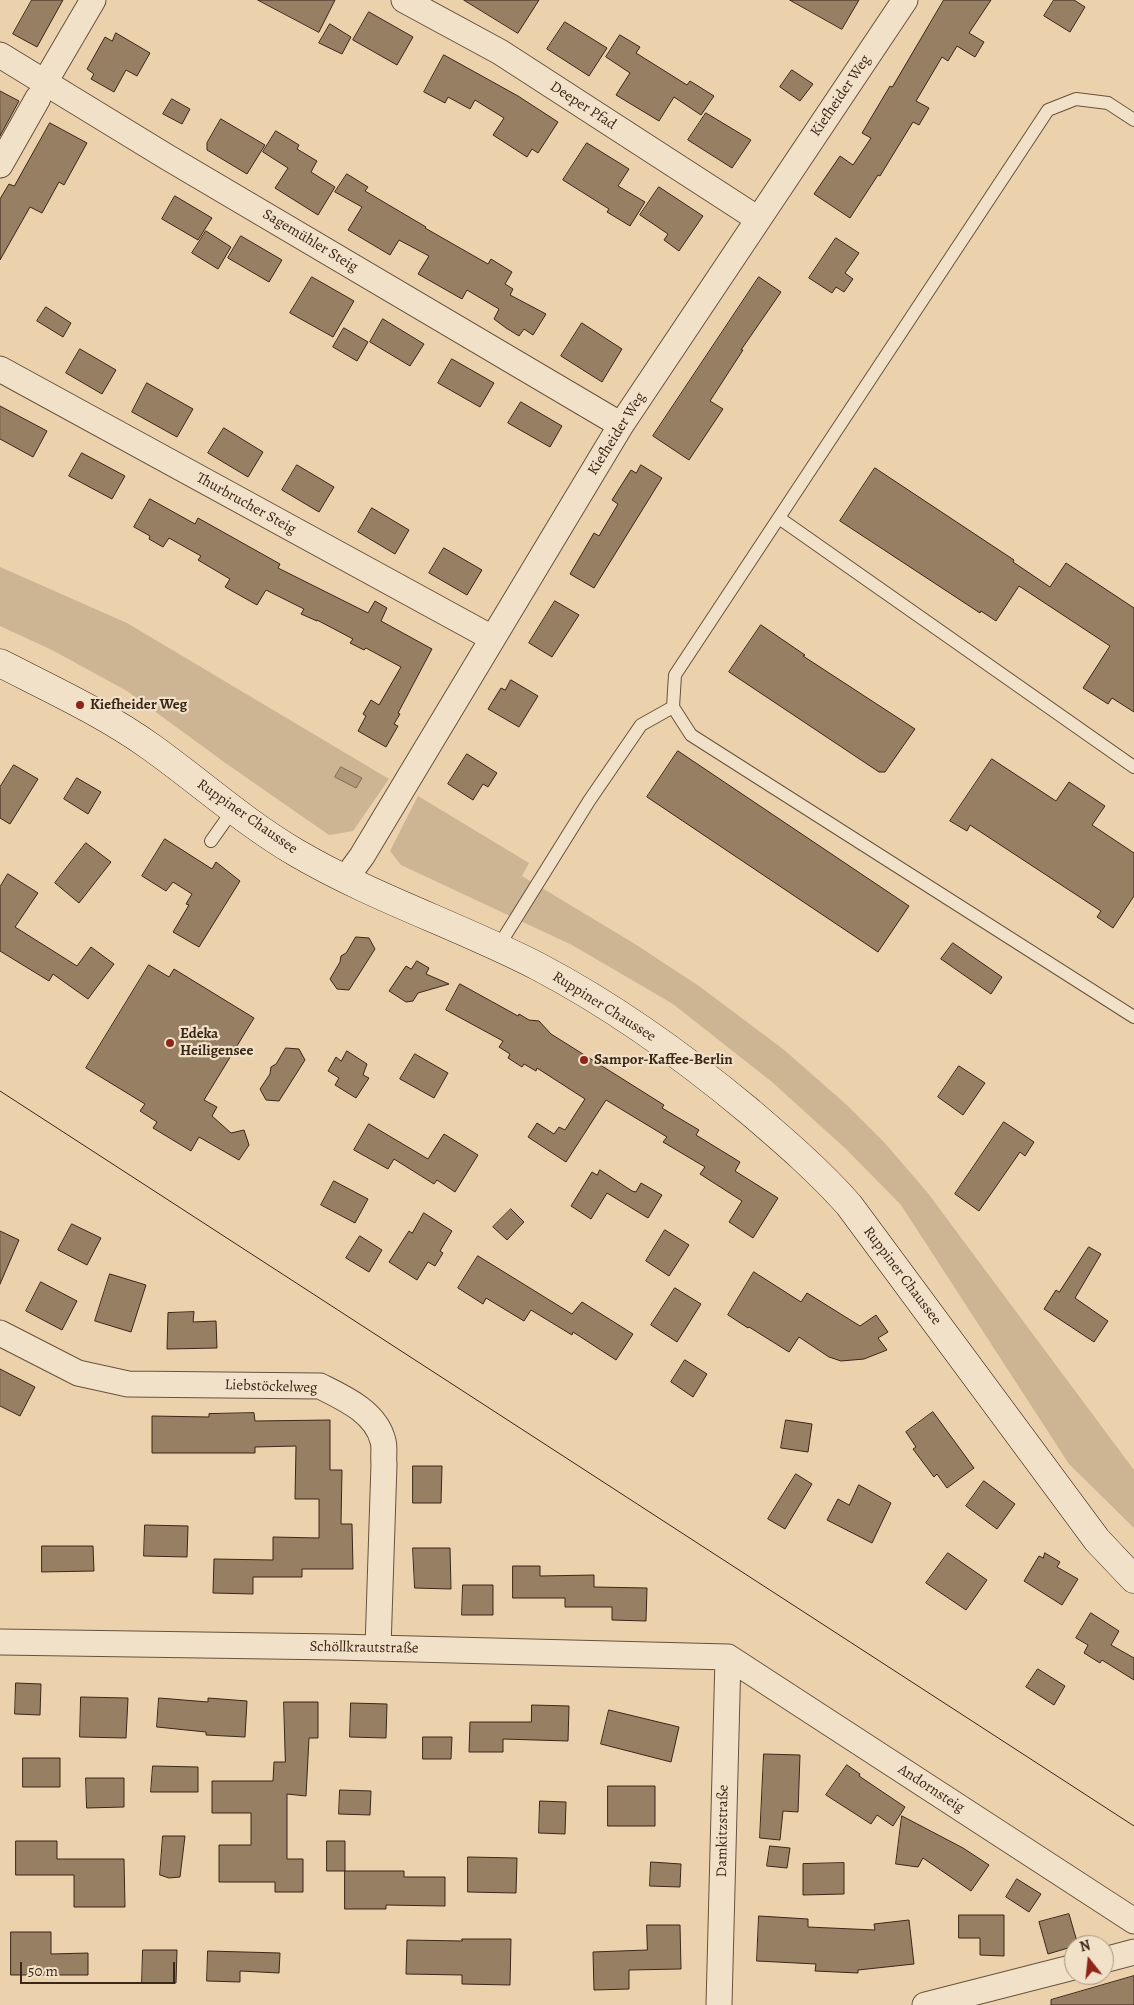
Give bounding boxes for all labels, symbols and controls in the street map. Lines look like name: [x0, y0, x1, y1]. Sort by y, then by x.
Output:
street label: Kiefheider Weg: [807, 52, 875, 140]
street label: Deeper Pfad: [546, 78, 620, 134]
street label: Sagemühler Steig: [259, 205, 361, 277]
street label: Kiefheider Weg: [584, 389, 650, 479]
street label: Thurbrucher Steig: [193, 469, 299, 539]
place label: Kiefheider Weg: [90, 696, 187, 714]
marker: Kiefheider Weg: [74, 699, 86, 711]
street label: Ruppiner Chaussee: [193, 776, 301, 858]
street label: Ruppiner Chaussee: [549, 968, 659, 1046]
place label: Edeka Heiligensee: [180, 1025, 253, 1060]
marker: Edeka Heiligensee: [164, 1037, 176, 1049]
place label: Sampor-Kaffee-Berlin: [594, 1051, 733, 1069]
marker: Sampor-Kaffee-Berlin: [578, 1054, 590, 1066]
street label: Ruppiner Chaussee: [859, 1223, 945, 1329]
street label: Liebstöckelweg: [224, 1376, 318, 1398]
street label: Schöllkrautstraße: [309, 1638, 419, 1658]
street label: Andornsteig: [894, 1761, 968, 1817]
street label: Damkitzstraße: [713, 1785, 733, 1877]
north arrow: [1064, 1935, 1114, 1985]
text: N: [1077, 1936, 1093, 1957]
scale bar: [22, 1952, 178, 1984]
text: 50 m: [28, 1961, 58, 1981]

